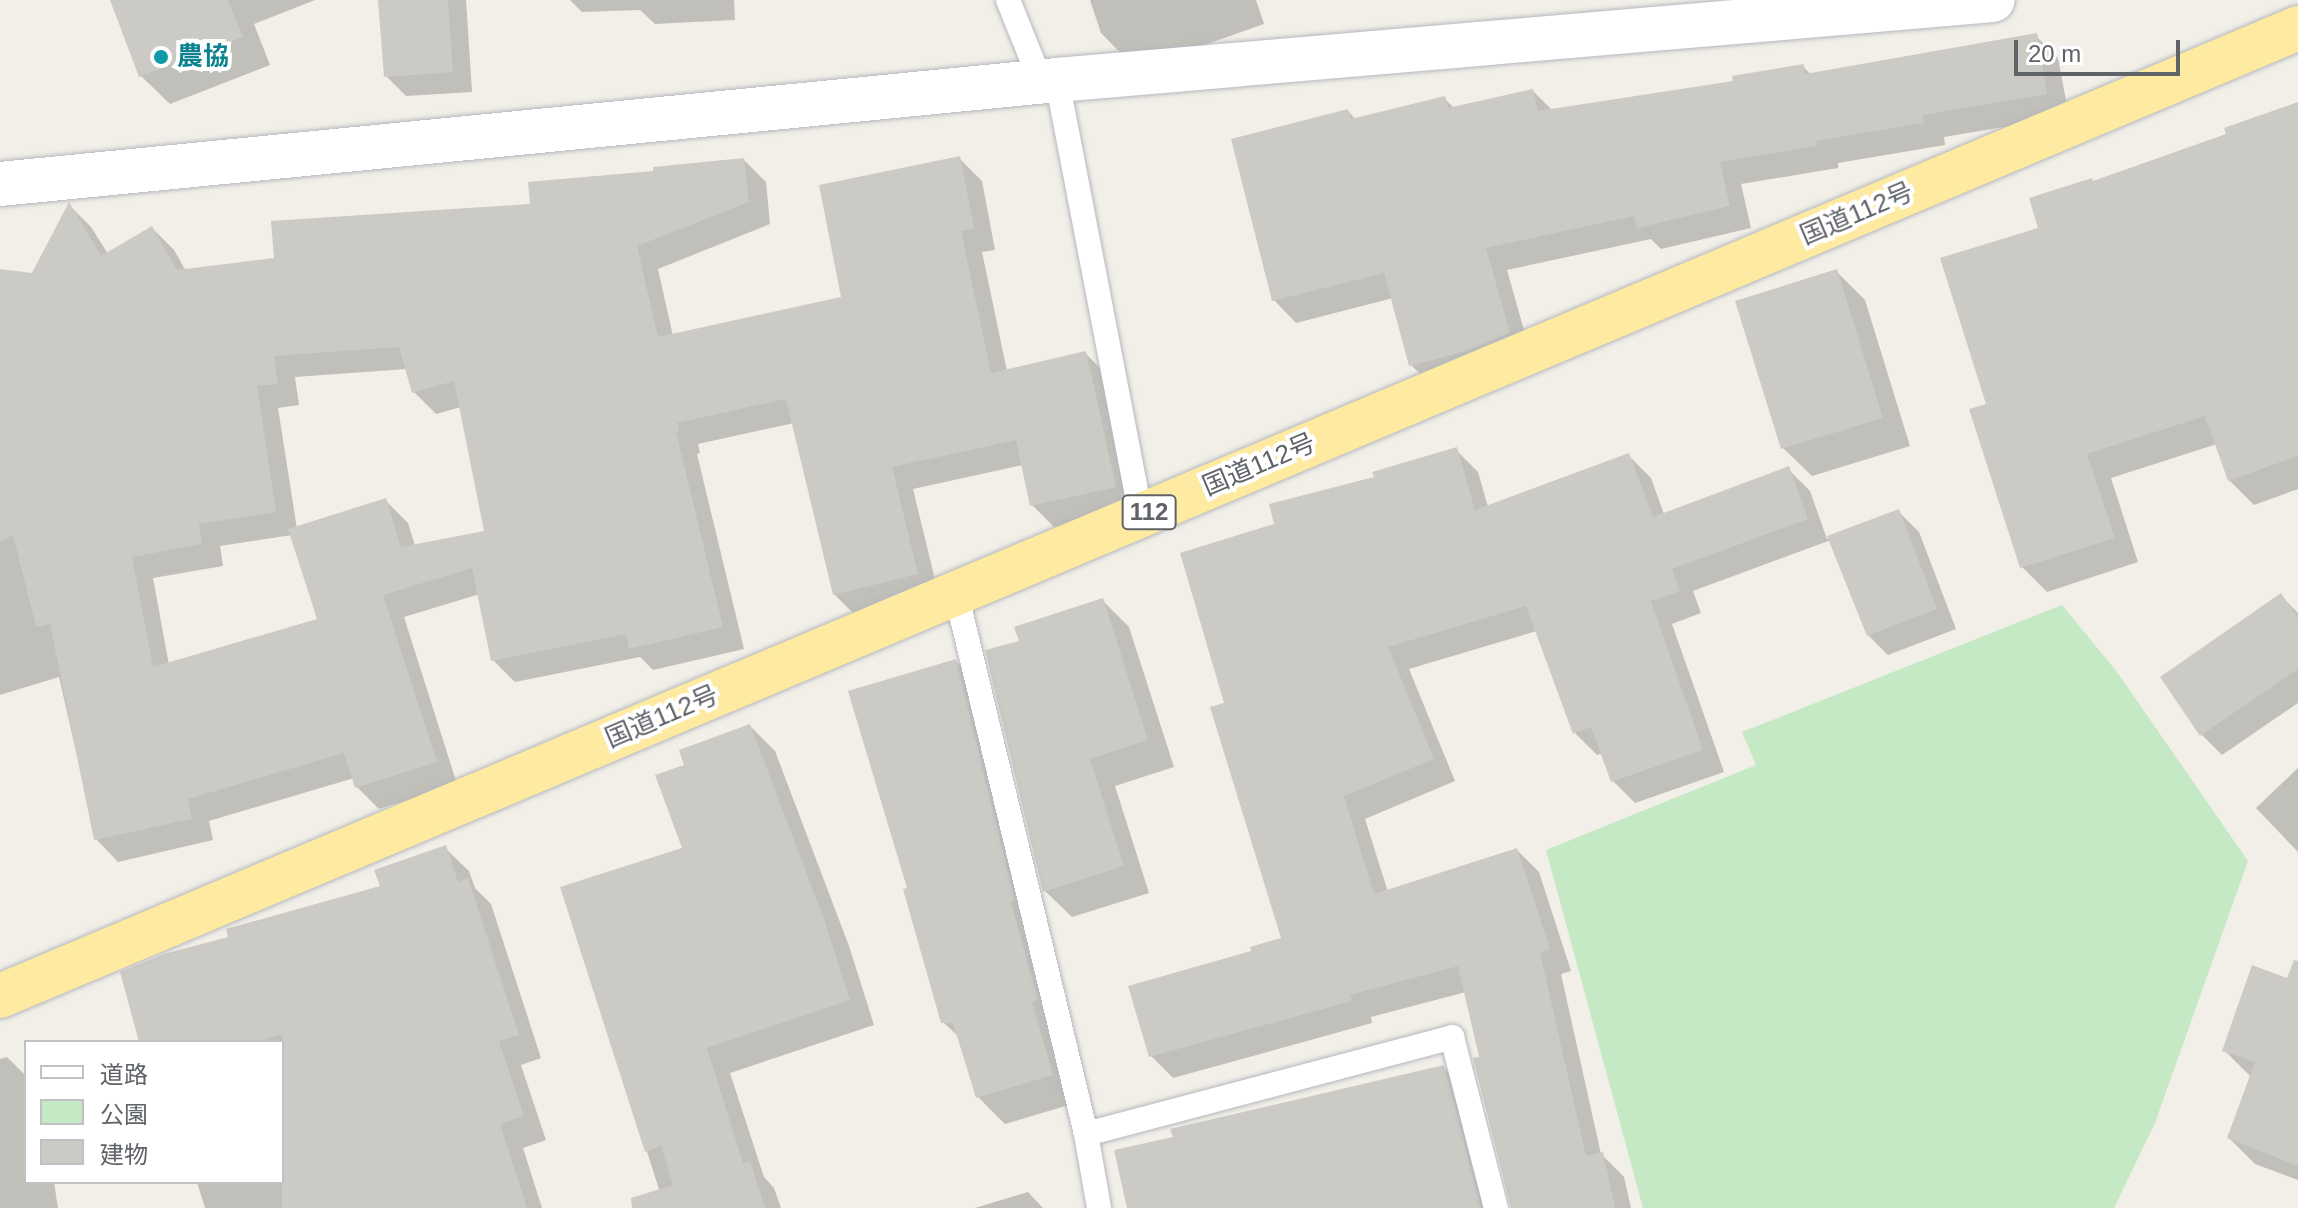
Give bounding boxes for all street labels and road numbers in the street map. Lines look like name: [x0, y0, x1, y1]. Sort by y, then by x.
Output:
street label: 国道112号: [1796, 176, 1918, 252]
street label: 国道112号: [1198, 427, 1320, 503]
road number: 112: [1121, 492, 1177, 532]
street label: 国道112号: [601, 679, 723, 755]

